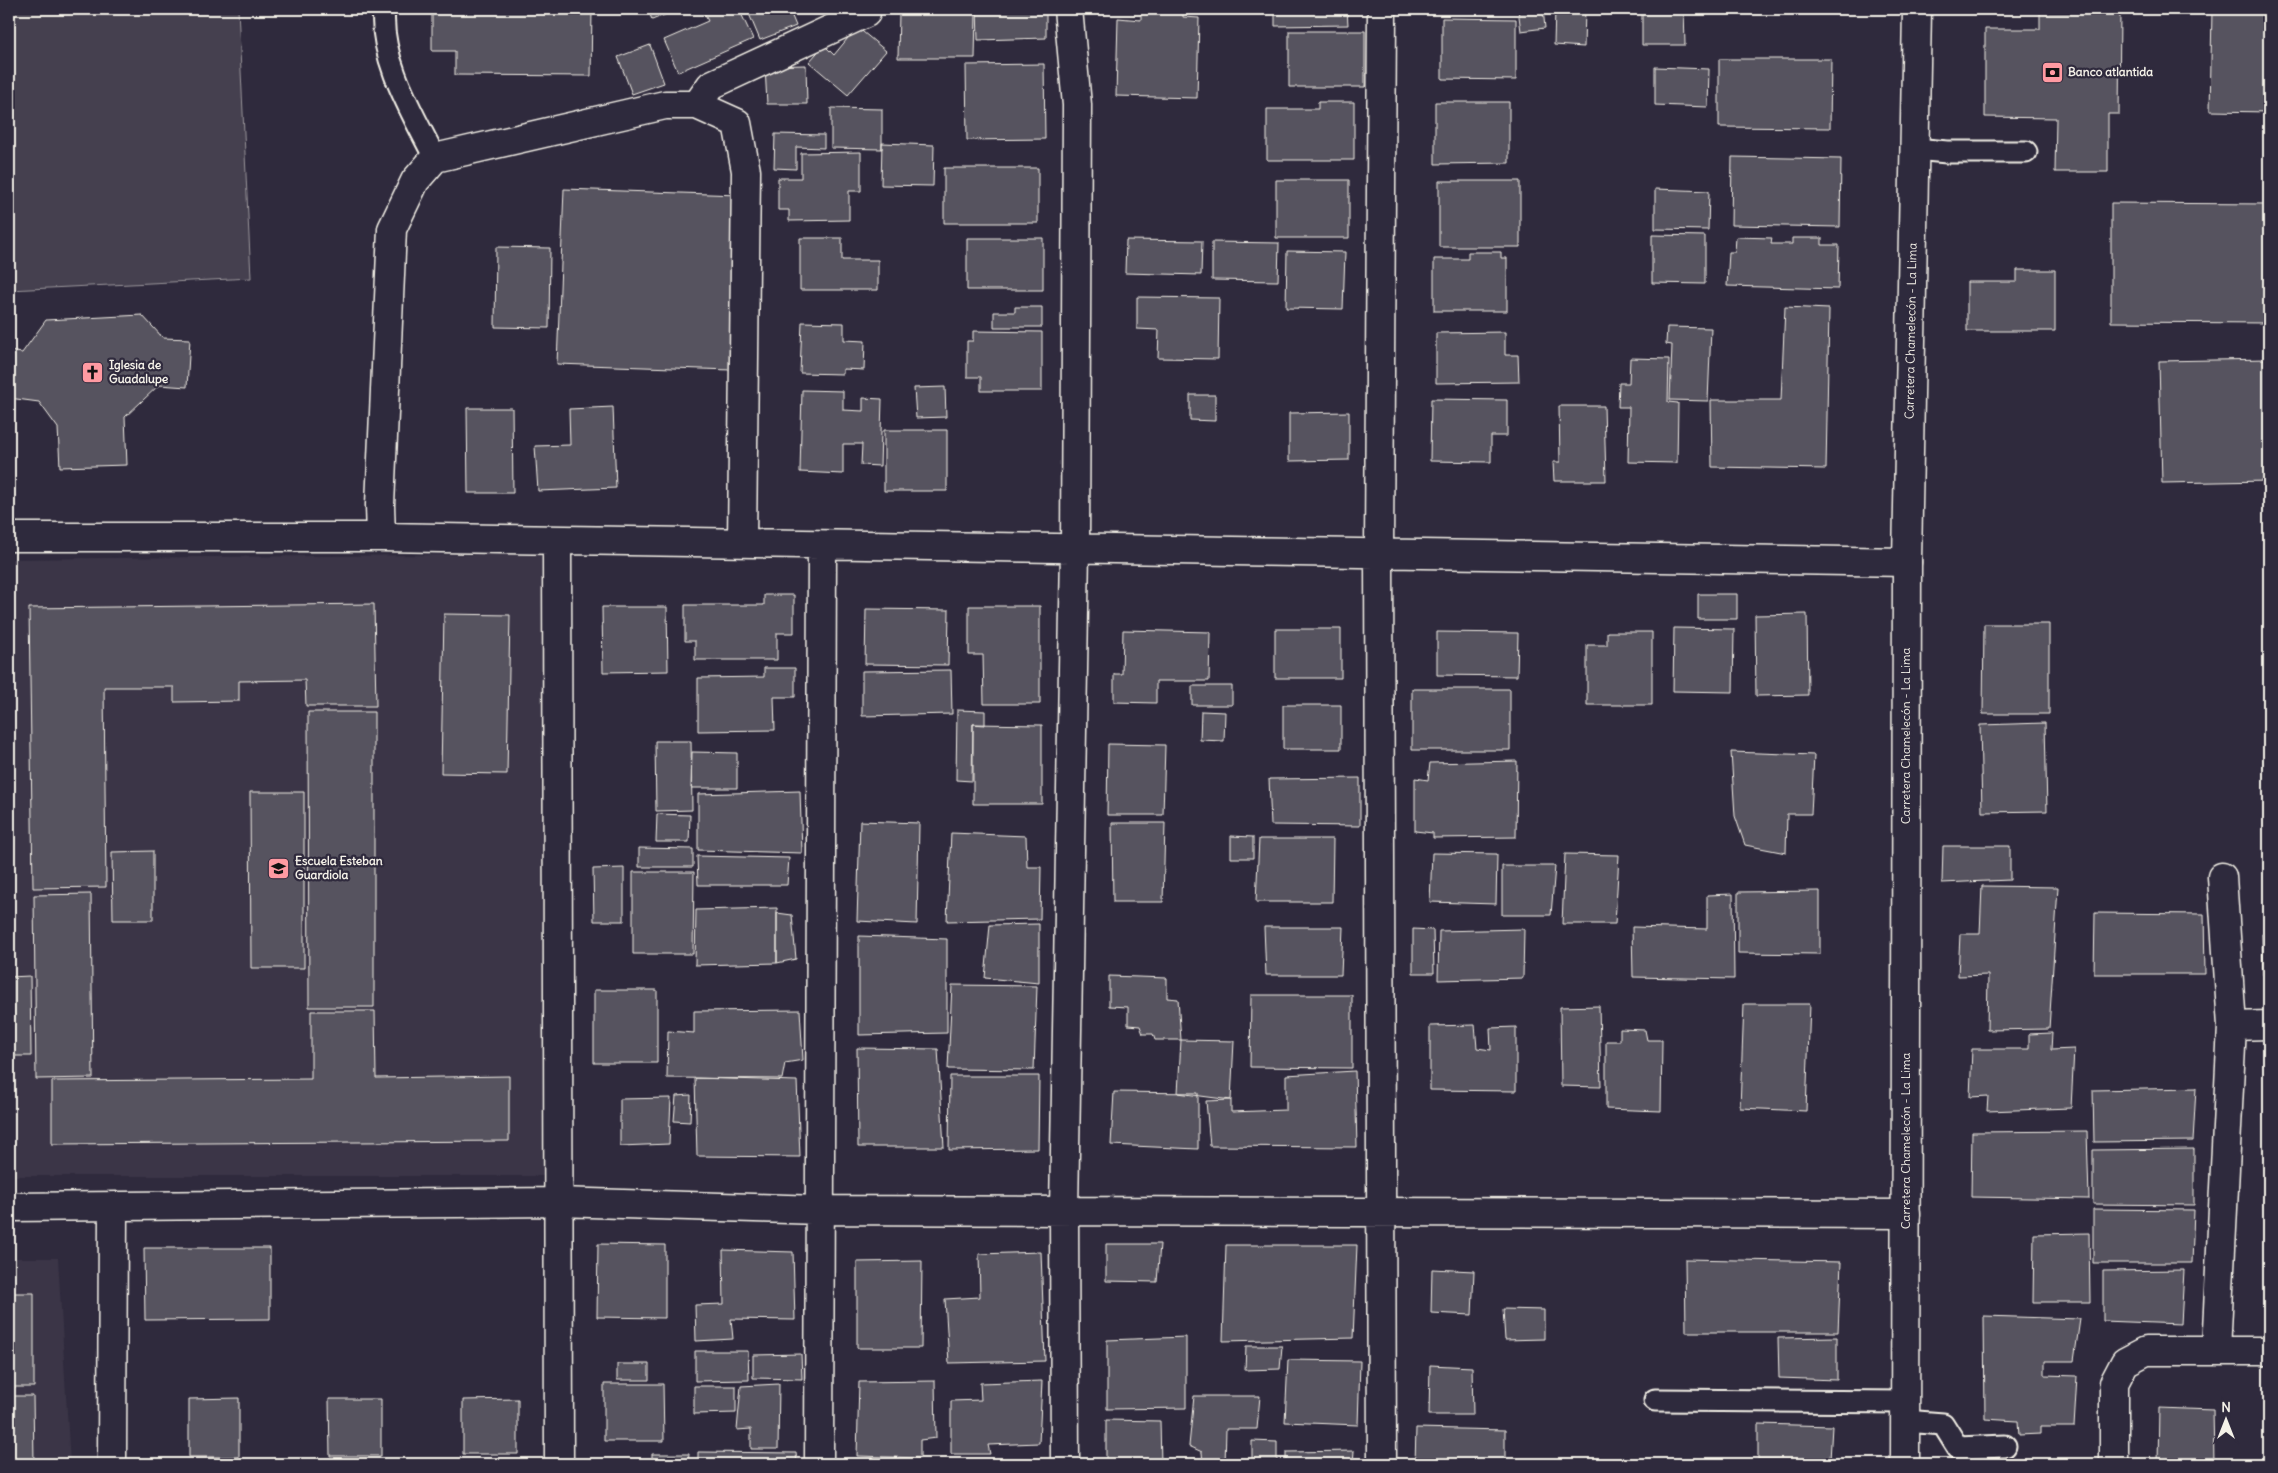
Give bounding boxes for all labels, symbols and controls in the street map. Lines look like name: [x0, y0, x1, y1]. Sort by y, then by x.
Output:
bank icon: Banco atlantida: [2040, 60, 2064, 84]
place label: Banco atlantida: [2068, 64, 2153, 79]
street label: Carretera Chamelecón - La Lima: [1901, 242, 1920, 419]
place label: Iglesia de Guadalupe: [109, 357, 169, 387]
church icon: Iglesia de Guadalupe: [81, 360, 105, 384]
street label: Carretera Chamelecón - La Lima: [1898, 648, 1913, 824]
place label: Escuela Esteban Guardiola: [295, 853, 383, 882]
school or university icon: Escuela Esteban Guardiola: [267, 856, 291, 880]
street label: Carretera Chamelecón - La Lima: [1898, 1053, 1913, 1229]
north arrow: [2200, 1396, 2250, 1446]
text: N: [2221, 1398, 2231, 1416]

